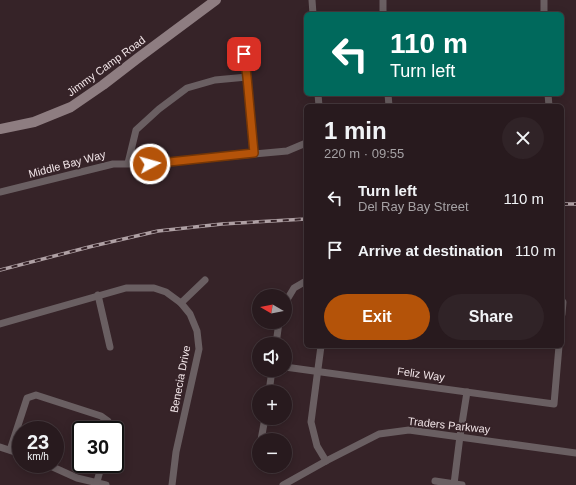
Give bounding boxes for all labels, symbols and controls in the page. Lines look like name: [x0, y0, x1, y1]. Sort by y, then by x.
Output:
icon: left: [324, 28, 376, 80]
text: 110 m: [390, 28, 468, 59]
street label: Jimmy Camp Road: [65, 34, 147, 98]
pin: [227, 37, 261, 71]
icon: arrive: [233, 43, 255, 65]
text: Turn left: [390, 61, 455, 81]
text: 1 min: [324, 117, 387, 144]
button: close: [502, 117, 544, 159]
position arrow: [129, 143, 171, 185]
text: 220 m · 09:55: [324, 146, 404, 161]
street label: Middle Bay Way: [27, 148, 107, 180]
text: Turn left: [358, 182, 417, 199]
icon: left: [324, 187, 346, 209]
text: 110 m: [503, 190, 544, 207]
text: Del Ray Bay Street: [358, 199, 469, 214]
icon: arrive: [324, 239, 346, 261]
text: Arrive at destination: [358, 242, 503, 259]
text: 110 m: [515, 242, 556, 259]
north arrow: [252, 289, 292, 329]
map controls: [252, 289, 292, 473]
button: Exit: [324, 294, 430, 340]
button: Share: [438, 294, 544, 340]
button: sound: [252, 337, 292, 377]
street label: Benecia Drive: [168, 344, 192, 414]
street label: Feliz Way: [396, 365, 446, 383]
button: +: [252, 385, 292, 425]
street label: Traders Parkway: [407, 415, 491, 435]
speed limit sign: 30: [72, 421, 124, 473]
text: 23: [27, 431, 49, 453]
button: −: [252, 433, 292, 473]
text: km/h: [27, 451, 49, 462]

